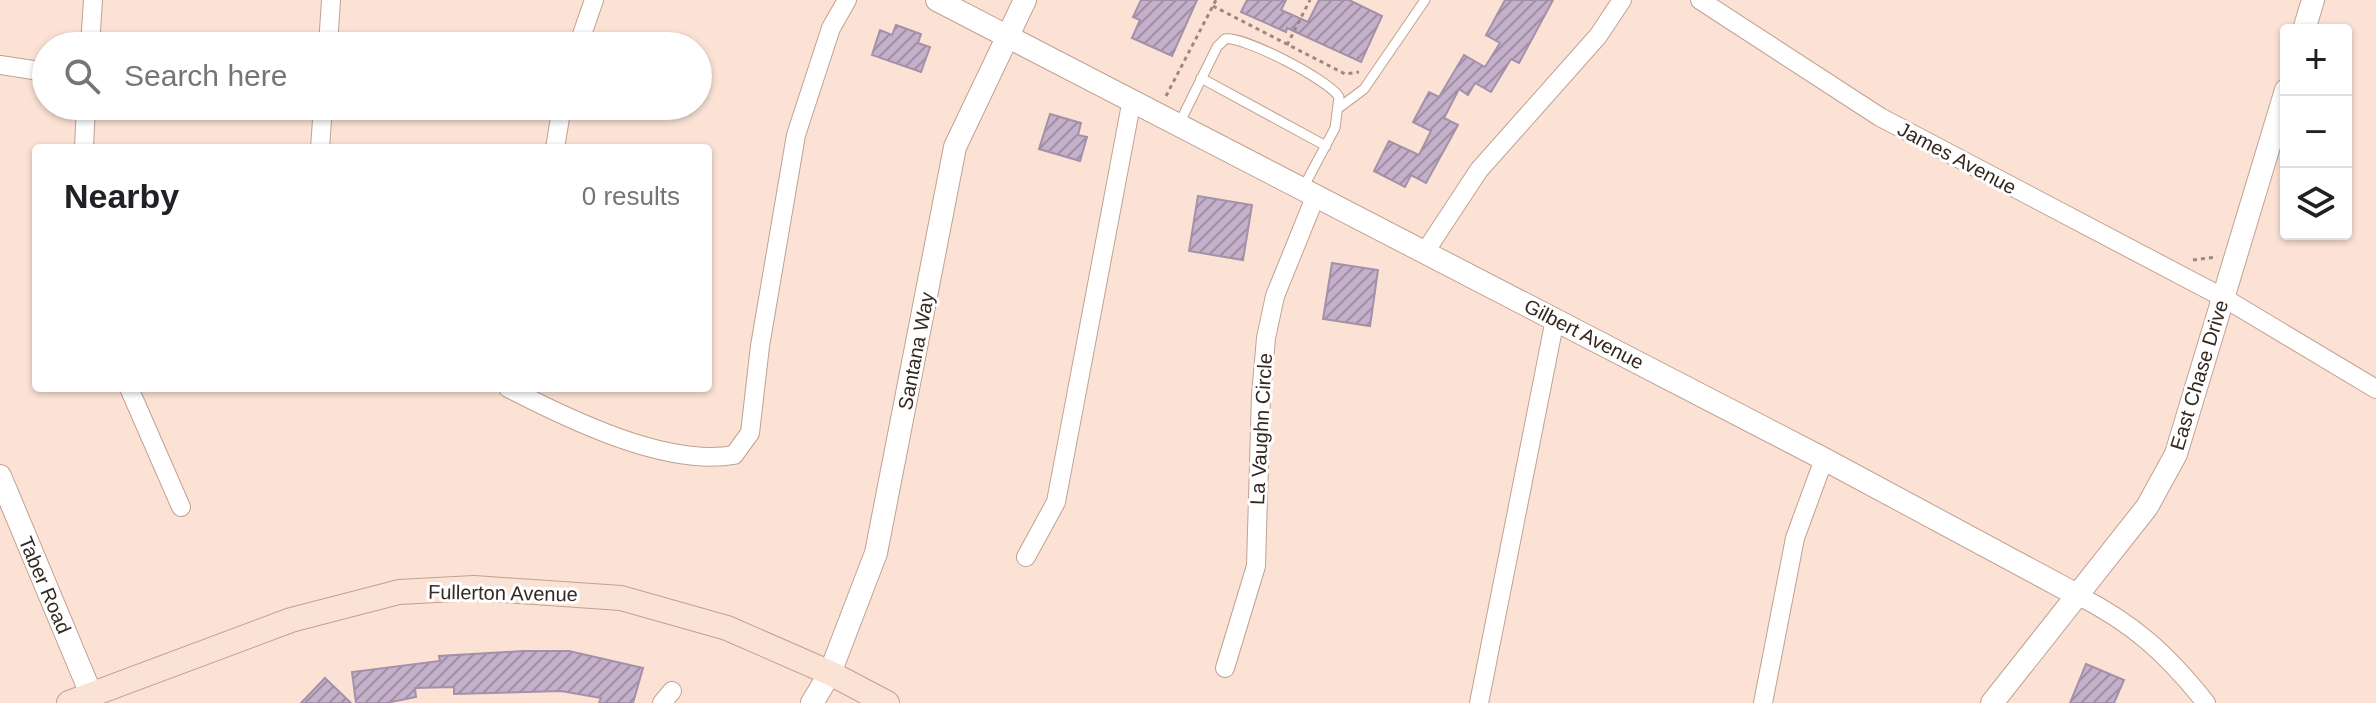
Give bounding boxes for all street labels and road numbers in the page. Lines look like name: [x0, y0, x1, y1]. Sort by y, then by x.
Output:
street label: James Avenue: [1894, 118, 2020, 198]
street label: Santana Way: [894, 290, 938, 412]
street label: Gilbert Avenue: [1521, 294, 1647, 374]
street label: East Chase Drive: [2166, 297, 2232, 453]
street label: La Vaughn Circle: [1246, 353, 1276, 505]
street label: Taber Road: [15, 533, 75, 637]
street label: Fullerton Avenue: [428, 581, 578, 605]

